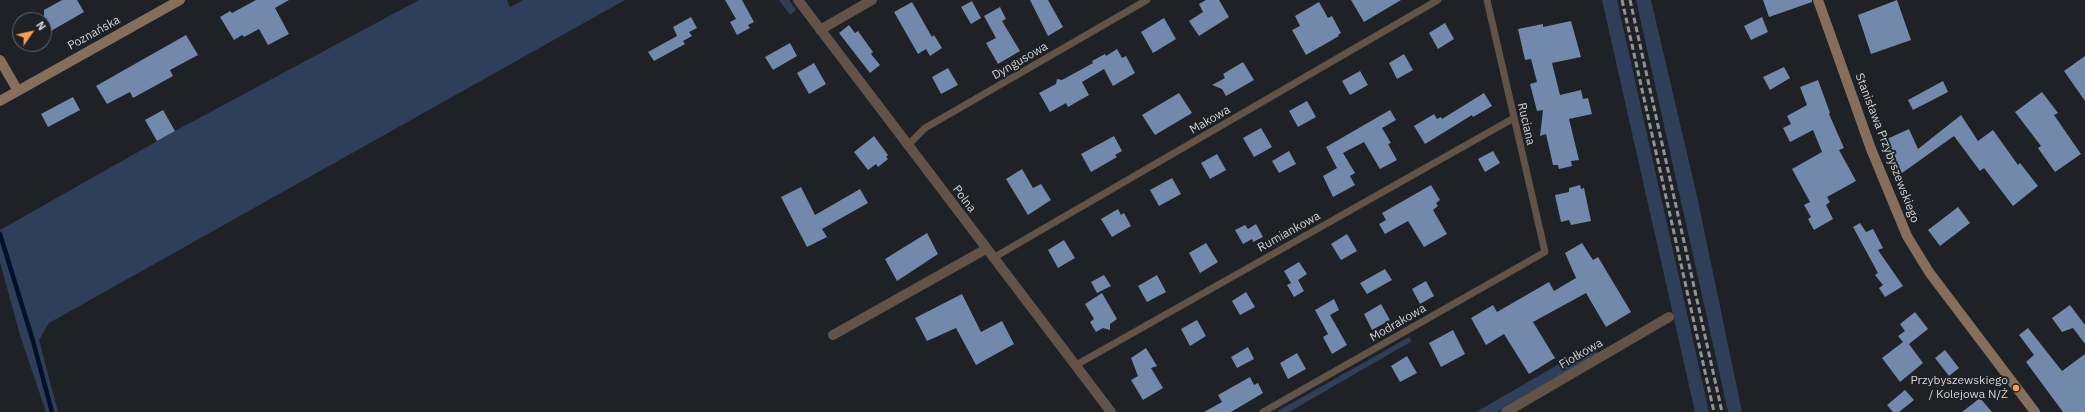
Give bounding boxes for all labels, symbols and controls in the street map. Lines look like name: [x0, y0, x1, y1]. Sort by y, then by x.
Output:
north arrow: [12, 12, 52, 52]
street label: Poznańska: [65, 13, 123, 53]
text: N: [33, 19, 49, 33]
street label: Dyngusowa: [990, 39, 1050, 83]
street label: Stanisława Przybyszewskiego: [1852, 71, 1922, 225]
street label: Ruciana: [1514, 101, 1538, 147]
street label: Makowa: [1187, 103, 1233, 137]
street label: Polna: [949, 183, 979, 215]
street label: Rumiankowa: [1255, 209, 1323, 255]
street label: Modrakowa: [1367, 301, 1429, 345]
street label: Fiołkowa: [1557, 336, 1605, 372]
place label: Przybyszewskiego / Kolejowa N/Ż: [1910, 374, 2008, 402]
marker: Przybyszewskiego / Kolejowa N/Ż: [2011, 383, 2021, 393]

